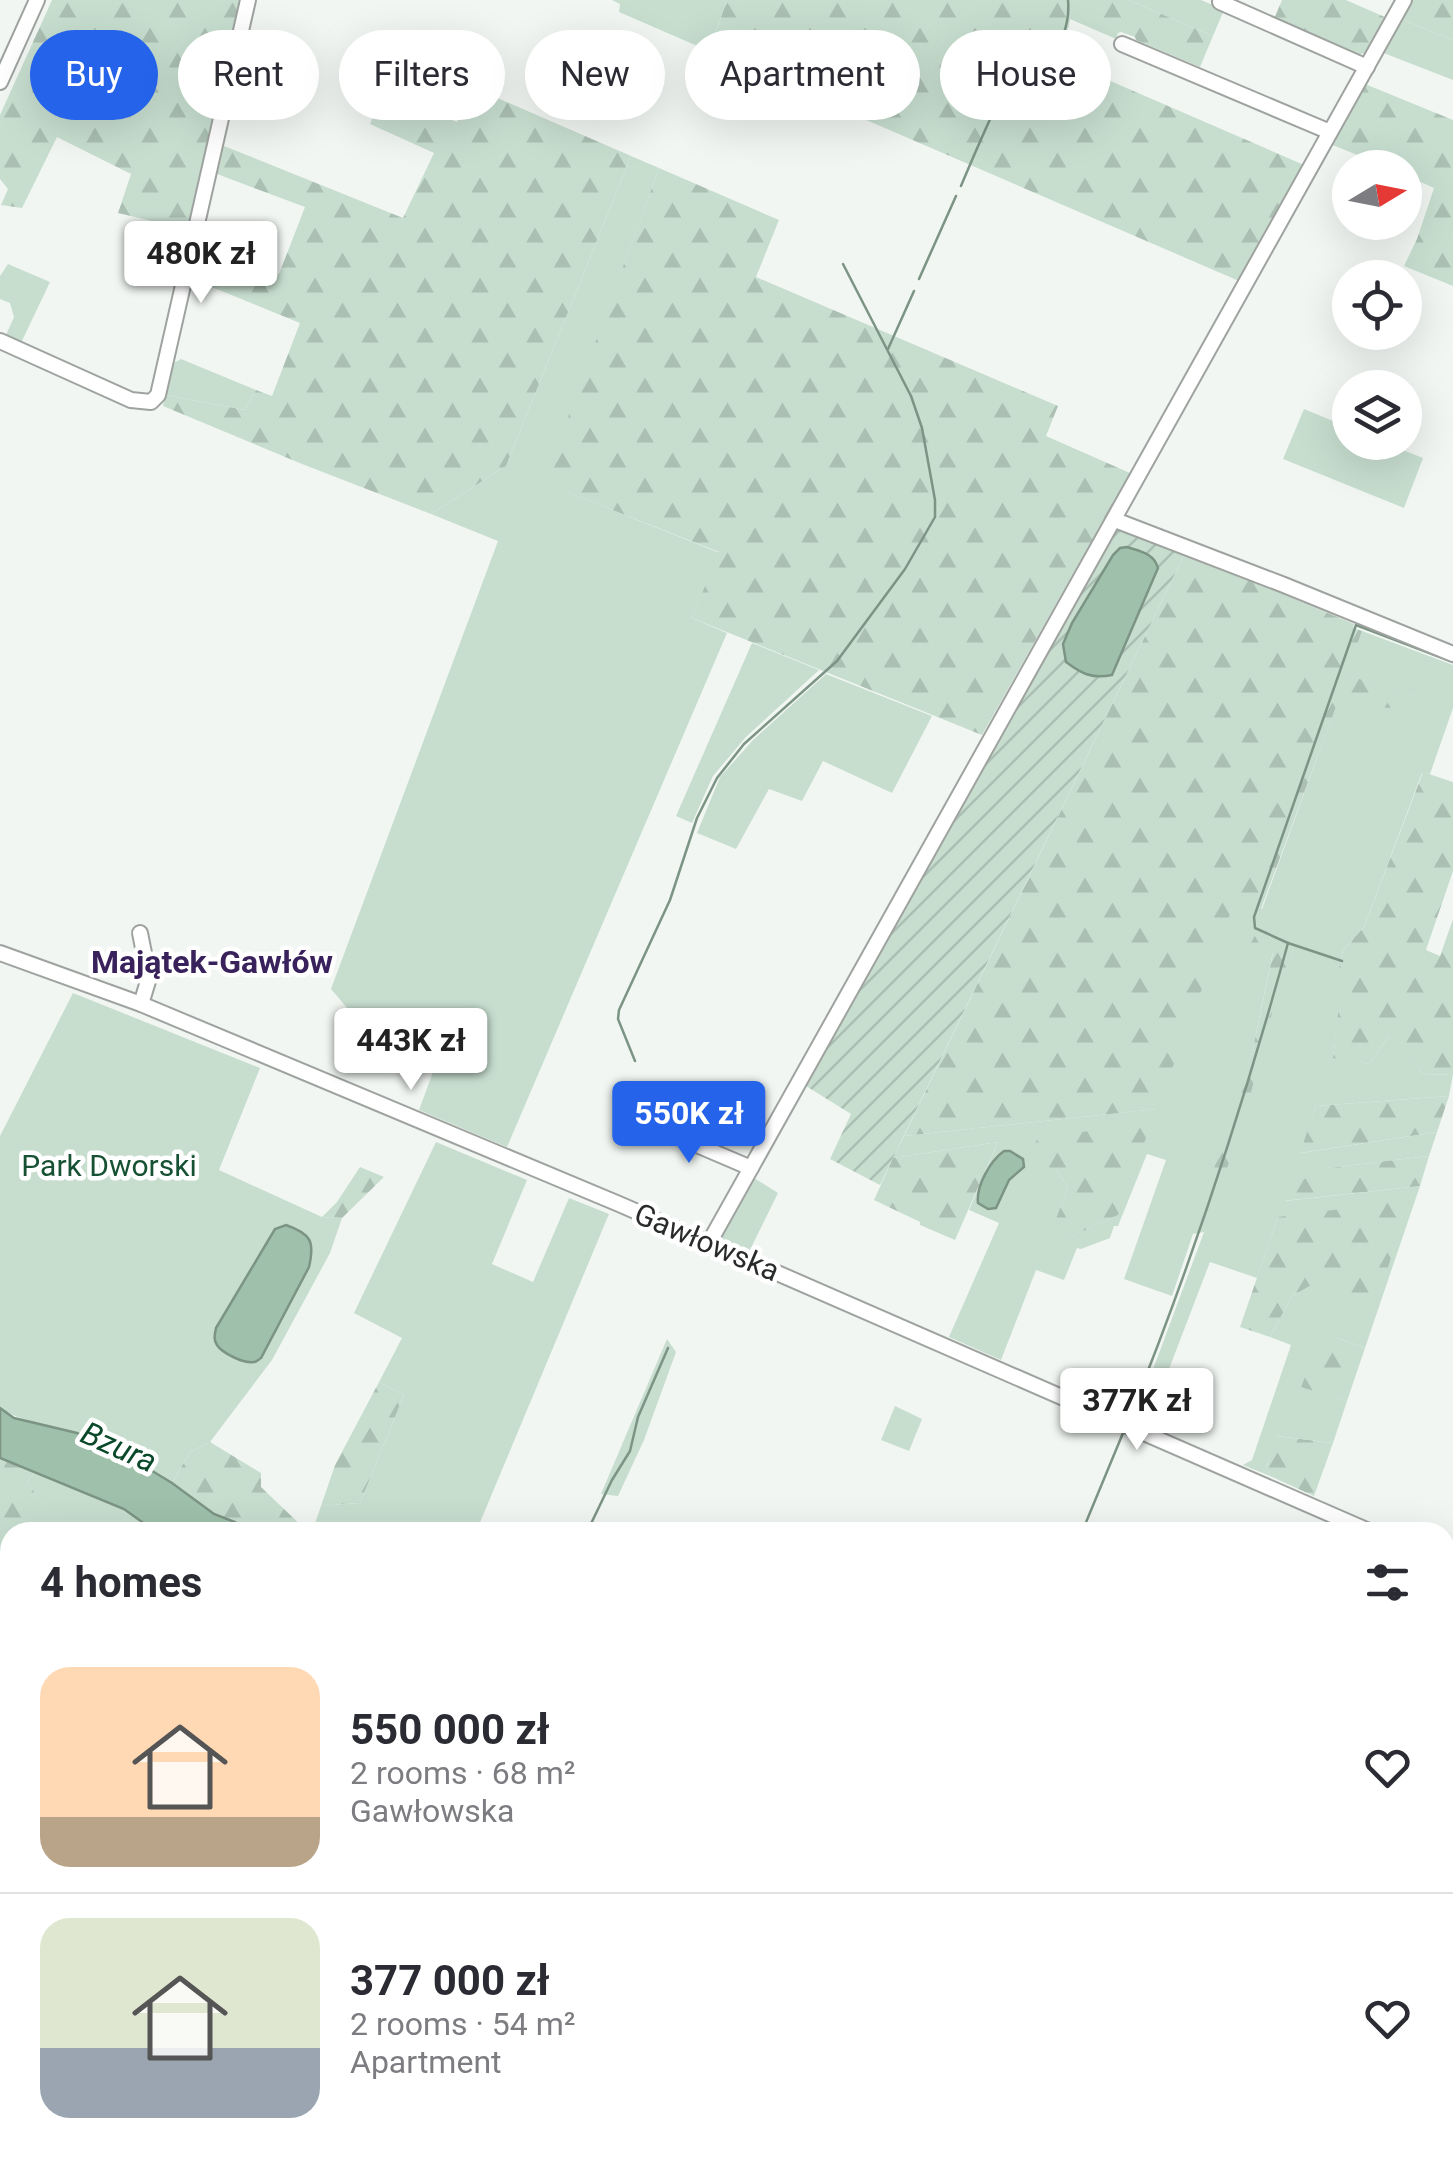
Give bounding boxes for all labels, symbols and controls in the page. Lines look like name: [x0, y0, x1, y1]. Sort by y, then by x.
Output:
chip: Buy: [30, 30, 158, 120]
chip: Rent: [178, 30, 319, 120]
chip: Filters: [339, 30, 505, 120]
chip: New: [525, 30, 665, 120]
chip: Apartment: [685, 30, 920, 120]
chip: House: [940, 30, 1111, 120]
north arrow: [1332, 150, 1422, 240]
map controls: [1332, 150, 1422, 460]
pin: 480K zł: [109, 221, 293, 306]
text: 480K zł: [146, 234, 256, 272]
button: locate: [1332, 260, 1422, 350]
button: layers: [1332, 370, 1422, 460]
district label: Majątek-Gawłów: [91, 943, 333, 981]
pin: 443K zł: [319, 1008, 503, 1093]
text: 443K zł: [356, 1021, 466, 1059]
pin: 550K zł: [597, 1081, 781, 1166]
text: 550K zł: [634, 1094, 744, 1132]
park label: Park Dworski: [21, 1148, 197, 1183]
street label: Gawłowska: [629, 1196, 785, 1288]
pin: 377K zł: [1045, 1368, 1229, 1453]
text: 377K zł: [1082, 1381, 1192, 1419]
water label: Bzura: [75, 1414, 163, 1480]
icon: filters: [1360, 1555, 1415, 1610]
text: 4 homes: [40, 1558, 202, 1607]
text: 550 000 zł: [350, 1705, 550, 1754]
icon: home: [120, 1707, 240, 1827]
icon: heart: [1360, 1740, 1415, 1795]
text: 2 rooms · 68 m²: [350, 1754, 575, 1792]
text: Gawłowska: [350, 1792, 514, 1830]
text: 377 000 zł: [350, 1956, 550, 2005]
icon: home: [120, 1958, 240, 2078]
icon: heart: [1360, 1991, 1415, 2046]
text: 2 rooms · 54 m²: [350, 2005, 575, 2043]
text: Apartment: [350, 2043, 502, 2081]

